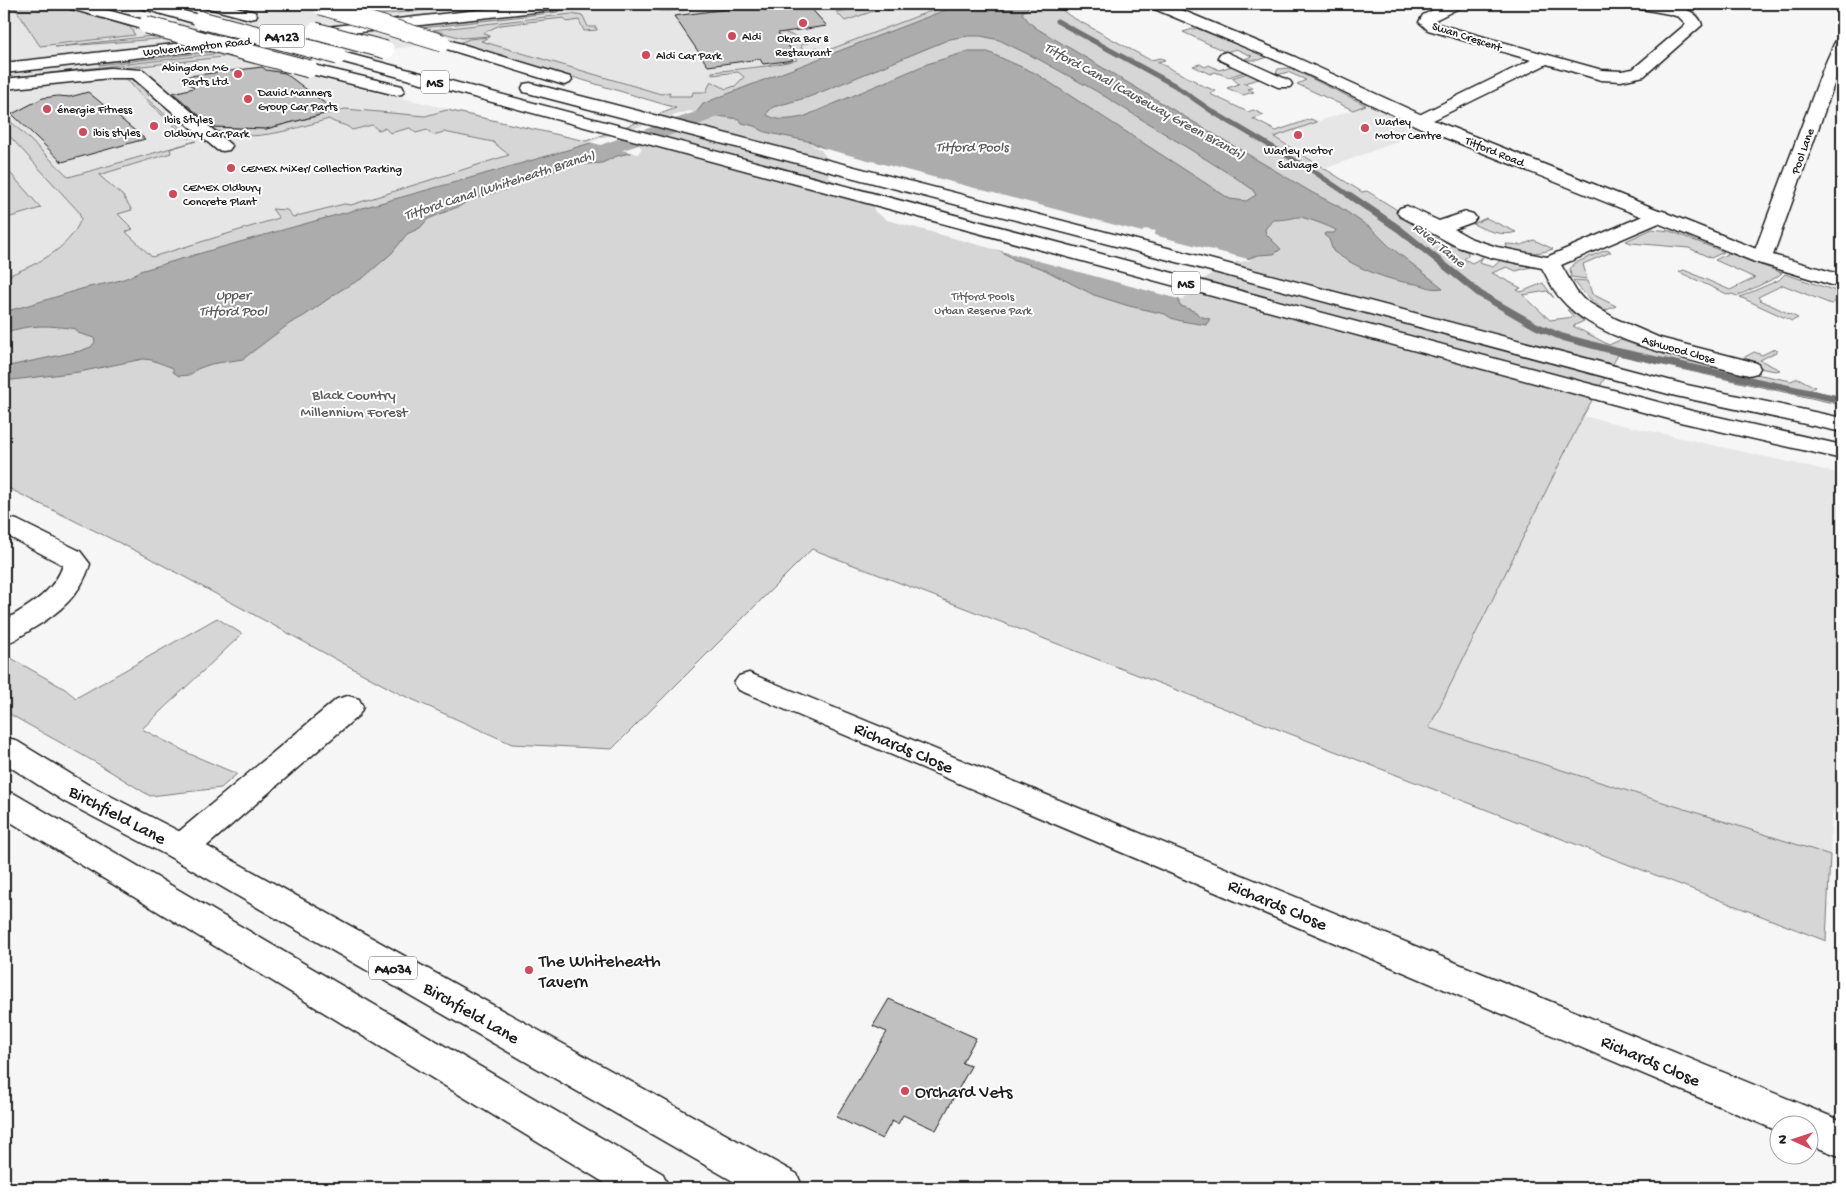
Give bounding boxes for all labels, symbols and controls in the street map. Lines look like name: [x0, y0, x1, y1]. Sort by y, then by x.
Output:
marker: Okra Bar & Restaurant: [797, 17, 809, 29]
street label: Swan Crescent: [1430, 20, 1504, 56]
road number: A4123: [260, 24, 304, 48]
marker: Aldi: [726, 30, 738, 42]
place label: Aldi: [742, 31, 762, 45]
place label: Okra Bar & Restaurant: [775, 33, 832, 61]
street label: Wolverhampton Road: [143, 35, 253, 61]
water label: Titford Canal (Causeway Green Branch): [1041, 40, 1247, 165]
marker: Aldi Car Park: [640, 49, 652, 61]
place label: Aldi Car Park: [656, 50, 723, 64]
place label: Abingdon MG Parts Ltd: [162, 62, 229, 90]
marker: Abingdon MG Parts Ltd: [232, 68, 244, 80]
road number: M5: [421, 70, 449, 94]
place label: David Manners Group Car Parts: [257, 87, 338, 115]
marker: David Manners Group Car Parts: [242, 93, 254, 105]
marker: énergie Fitness: [41, 103, 53, 115]
place label: énergie Fitness: [57, 104, 133, 118]
place label: Ibis Styles Oldbury Car Park: [164, 114, 251, 142]
place label: Warley Motor Centre: [1375, 116, 1442, 144]
marker: Ibis Styles Oldbury Car Park: [148, 120, 160, 132]
marker: Warley Motor Centre: [1359, 122, 1371, 134]
marker: ibis styles: [77, 126, 89, 138]
street label: Pool Lane: [1789, 126, 1819, 177]
place label: ibis styles: [93, 127, 141, 141]
marker: Warley Motor Salvage: [1292, 129, 1304, 141]
street label: Titford Road: [1462, 134, 1527, 171]
water label: Titford Pools: [936, 140, 1010, 157]
place label: Warley Motor Salvage: [1264, 145, 1334, 173]
water label: Titford Canal (Whiteheath Branch): [402, 147, 597, 225]
marker: CEMEX Mixer/ Collection Parking: [225, 162, 237, 174]
place label: CEMEX Mixer/ Collection Parking: [241, 163, 402, 177]
place label: CEMEX Oldbury Concrete Plant: [183, 182, 261, 210]
marker: CEMEX Oldbury Concrete Plant: [167, 188, 179, 200]
water label: River Tame: [1409, 220, 1469, 273]
road number: M5: [1172, 272, 1200, 294]
water label: Upper Titford Pool: [199, 288, 268, 321]
park label: Titford Pools Urban Reserve Park: [934, 291, 1033, 319]
street label: Ashwood Close: [1640, 334, 1717, 368]
park label: Black Country Millennium Forest: [301, 387, 409, 422]
street label: Richards Close: [850, 719, 957, 780]
street label: Birchfield Lane: [64, 781, 170, 851]
street label: Richards Close: [1224, 876, 1331, 937]
place label: The Whiteheath Tavern: [538, 952, 661, 994]
road number: A4034: [369, 956, 417, 980]
marker: The Whiteheath Tavern: [523, 964, 535, 976]
street label: Birchfield Lane: [418, 978, 523, 1050]
street label: Richards Close: [1597, 1032, 1704, 1093]
place label: Orchard Vets: [915, 1083, 1014, 1104]
marker: Orchard Vets: [899, 1085, 911, 1097]
north arrow: [1768, 1114, 1818, 1164]
text: N: [1775, 1134, 1792, 1144]

